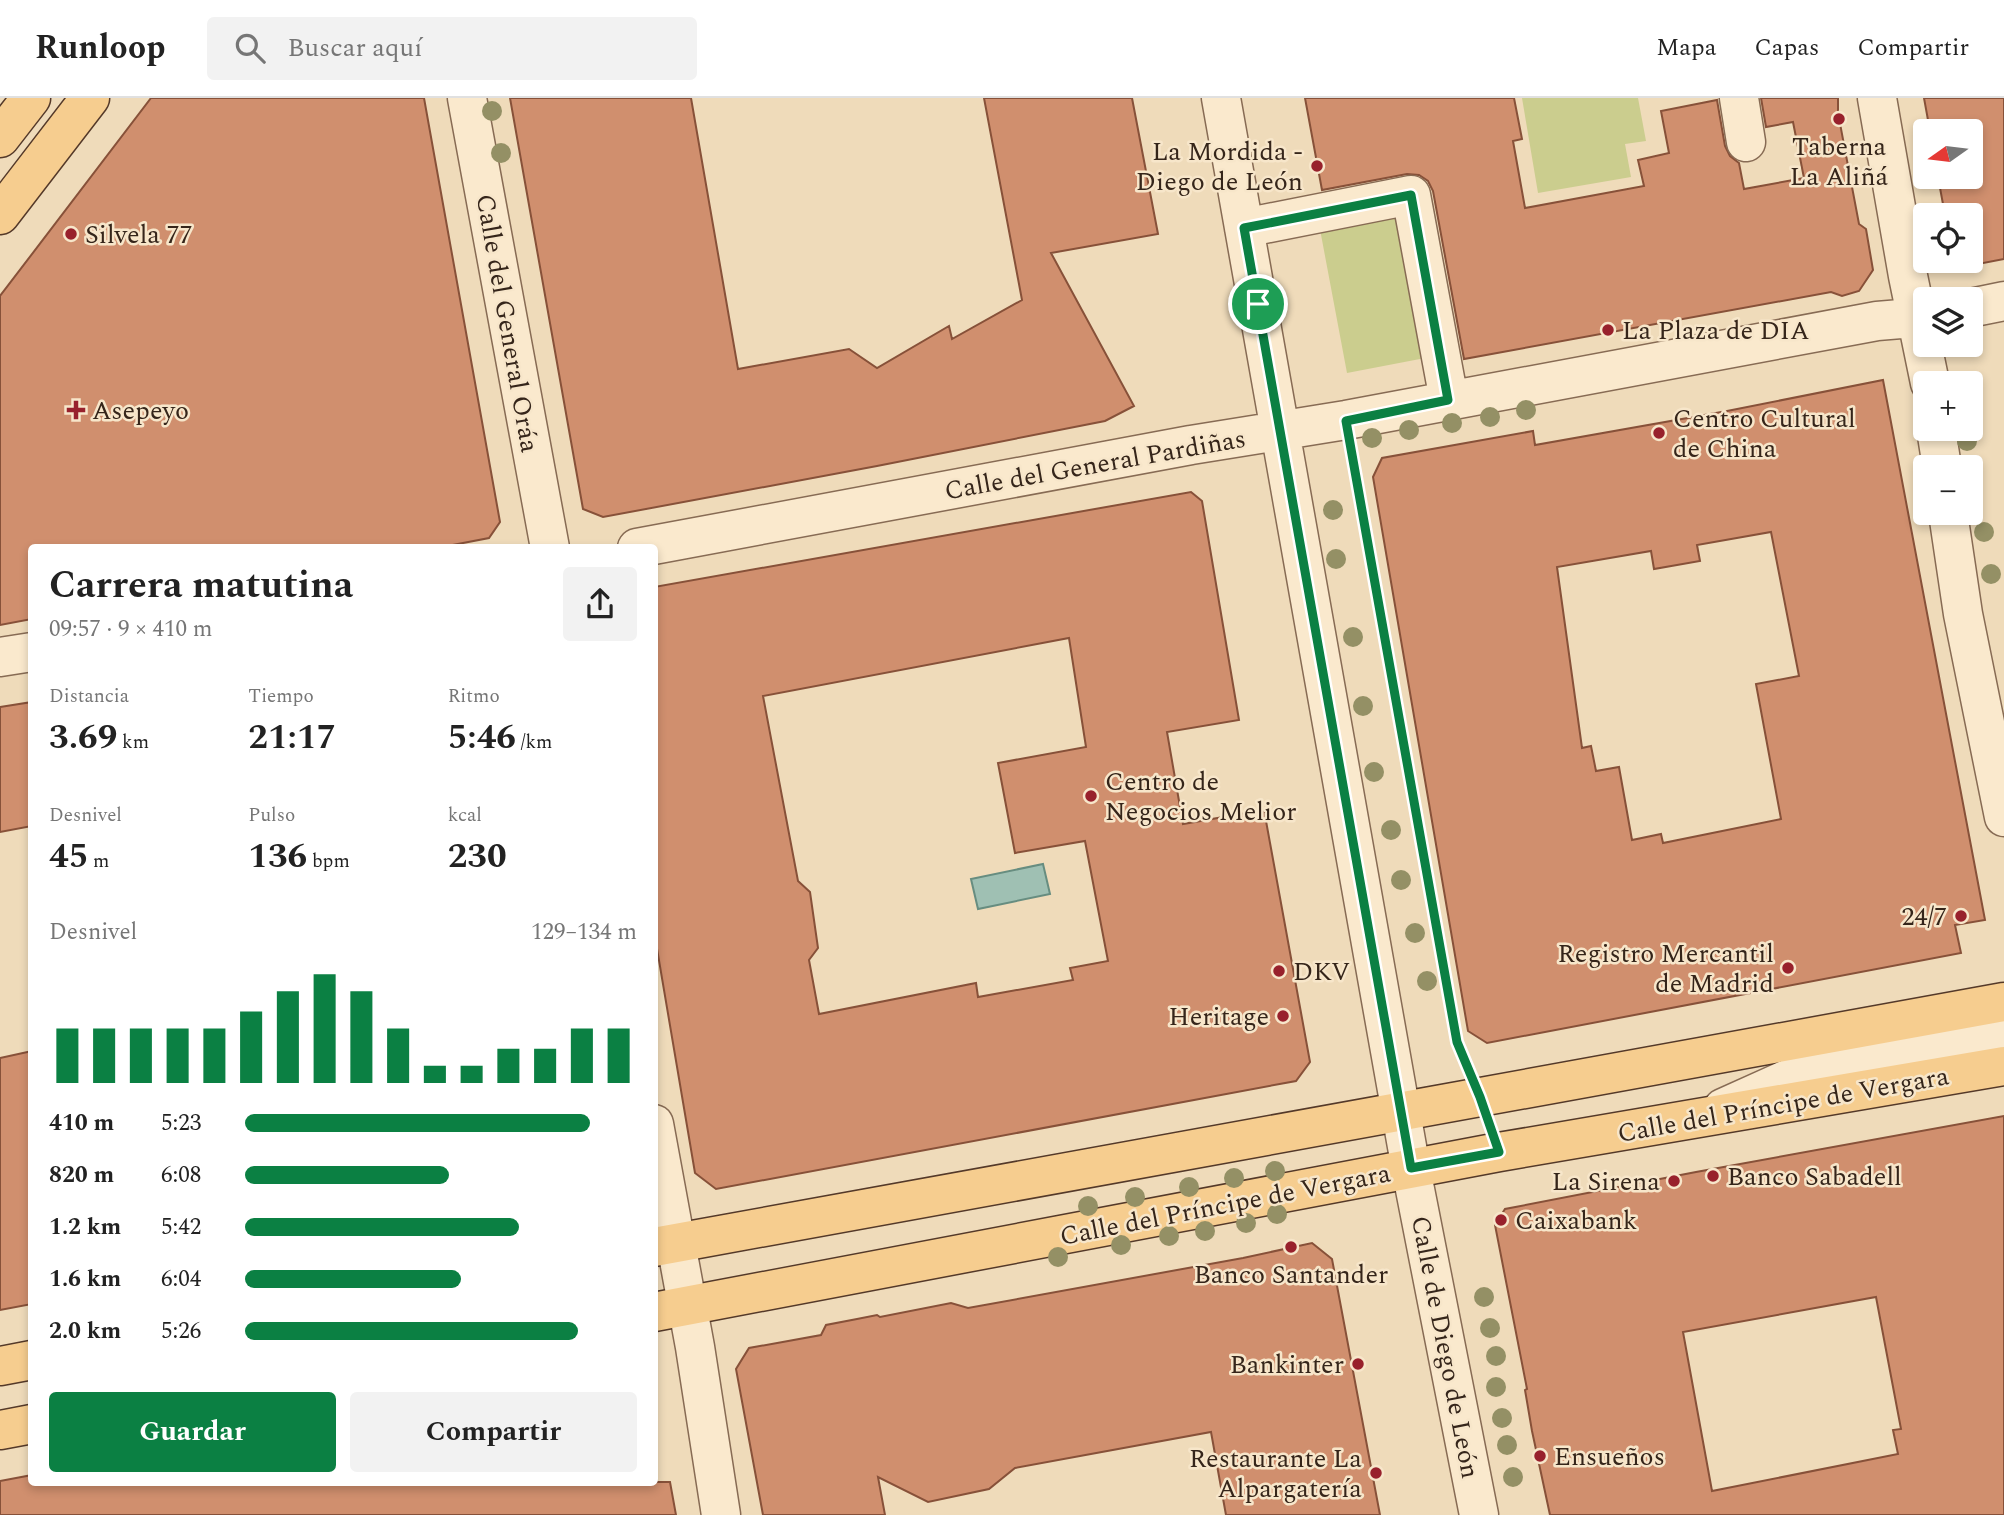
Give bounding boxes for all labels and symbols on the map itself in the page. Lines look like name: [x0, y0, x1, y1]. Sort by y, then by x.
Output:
marker: Taberna La Aliñá: [1831, 111, 1847, 127]
north arrow: [1913, 119, 1983, 189]
place label: Taberna La Aliñá: [1790, 127, 1888, 197]
place label: La Mordida - Diego de León: [1136, 132, 1303, 202]
marker: La Mordida - Diego de León: [1309, 158, 1325, 174]
street label: Calle del General Oráa: [465, 191, 549, 456]
place label: Silvela 77: [85, 215, 193, 255]
marker: Silvela 77: [63, 226, 79, 242]
pin: [1228, 274, 1288, 334]
place label: La Plaza de DIA: [1622, 311, 1810, 351]
marker: La Plaza de DIA: [1600, 322, 1616, 338]
place label: Asepeyo: [92, 391, 189, 431]
place label: Centro Cultural de China: [1673, 399, 1856, 469]
marker: Asepeyo: [66, 400, 86, 420]
street label: Calle del General Pardiñas: [941, 419, 1249, 511]
marker: Centro Cultural de China: [1651, 425, 1667, 441]
place label: Centro de Negocios Melior: [1105, 762, 1297, 832]
marker: Centro de Negocios Melior: [1083, 788, 1099, 804]
place label: 24/7: [1901, 897, 1947, 937]
marker: 24/7: [1953, 908, 1969, 924]
place label: Registro Mercantil de Madrid: [1557, 934, 1774, 1004]
place label: DKV: [1293, 952, 1350, 992]
marker: Registro Mercantil de Madrid: [1780, 960, 1796, 976]
marker: DKV: [1271, 963, 1287, 979]
place label: Heritage: [1169, 997, 1269, 1037]
marker: Heritage: [1275, 1008, 1291, 1024]
street label: Calle del Príncipe de Vergara: [1614, 1056, 1952, 1154]
street label: Calle del Príncipe de Vergara: [1056, 1153, 1394, 1257]
place label: Banco Sabadell: [1727, 1157, 1902, 1197]
place label: La Sirena: [1552, 1162, 1660, 1202]
marker: Banco Sabadell: [1705, 1168, 1721, 1184]
marker: La Sirena: [1666, 1173, 1682, 1189]
place label: Caixabank: [1515, 1201, 1637, 1241]
marker: Caixabank: [1493, 1212, 1509, 1228]
street label: Calle de Diego de León: [1400, 1213, 1490, 1482]
marker: Banco Santander: [1283, 1239, 1299, 1255]
place label: Banco Santander: [1194, 1255, 1388, 1295]
place label: Bankinter: [1230, 1345, 1344, 1385]
marker: Bankinter: [1350, 1356, 1366, 1372]
place label: Ensueños: [1554, 1437, 1665, 1477]
place label: Restaurante La Alpargatería: [1189, 1439, 1362, 1509]
marker: Ensueños: [1532, 1448, 1548, 1464]
marker: Restaurante La Alpargatería: [1368, 1465, 1384, 1481]

